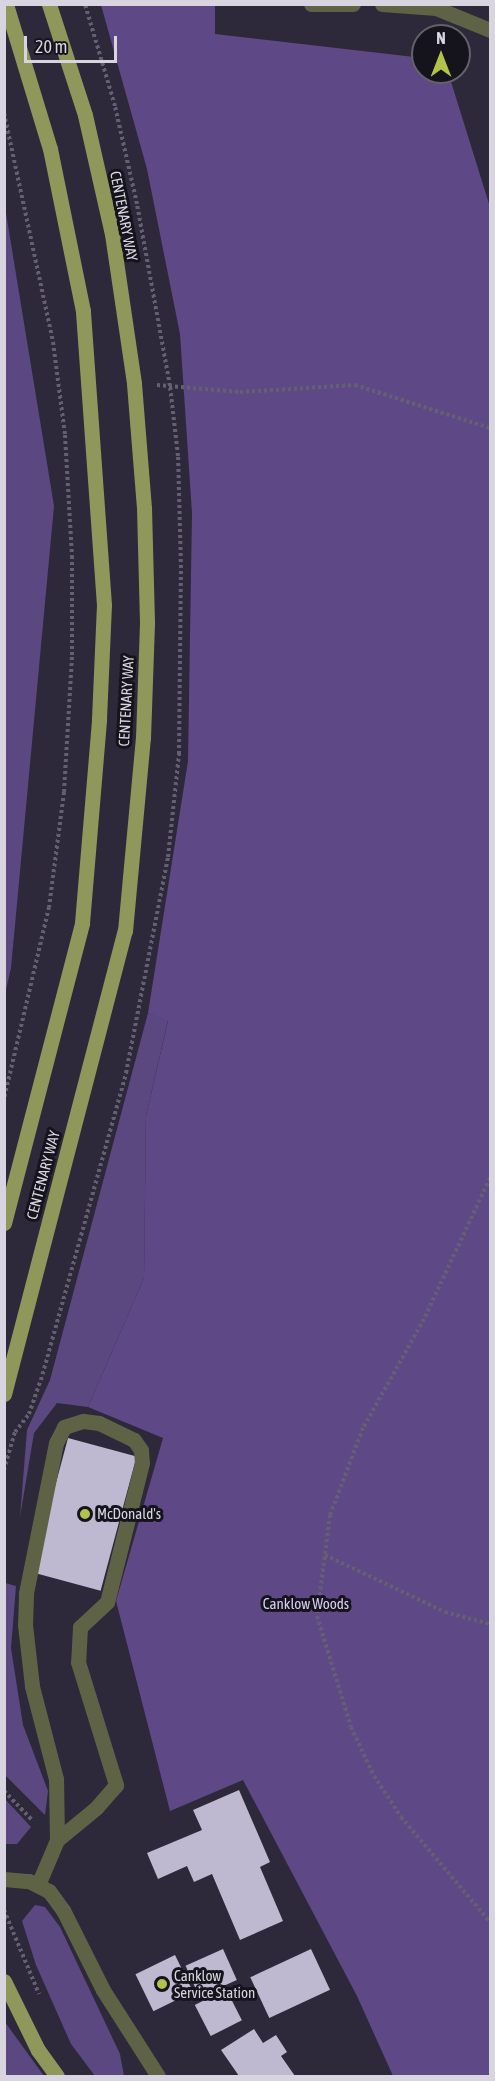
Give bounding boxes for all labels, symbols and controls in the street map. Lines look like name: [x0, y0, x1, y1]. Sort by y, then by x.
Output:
scale bar: [27, 24, 120, 62]
north arrow: [411, 24, 471, 84]
text: N: [436, 29, 446, 47]
text: 20 m: [35, 36, 67, 57]
street label: CENTENARY WAY: [106, 170, 142, 262]
street label: CENTENARY WAY: [115, 655, 137, 747]
street label: CENTENARY WAY: [23, 1129, 63, 1221]
place label: McDonald's: [97, 1505, 161, 1523]
marker: McDonald's: [78, 1507, 92, 1521]
park label: Canklow Woods: [263, 1595, 349, 1613]
place label: Canklow Service Station: [174, 1966, 255, 2001]
marker: Canklow Service Station: [155, 1977, 169, 1991]

